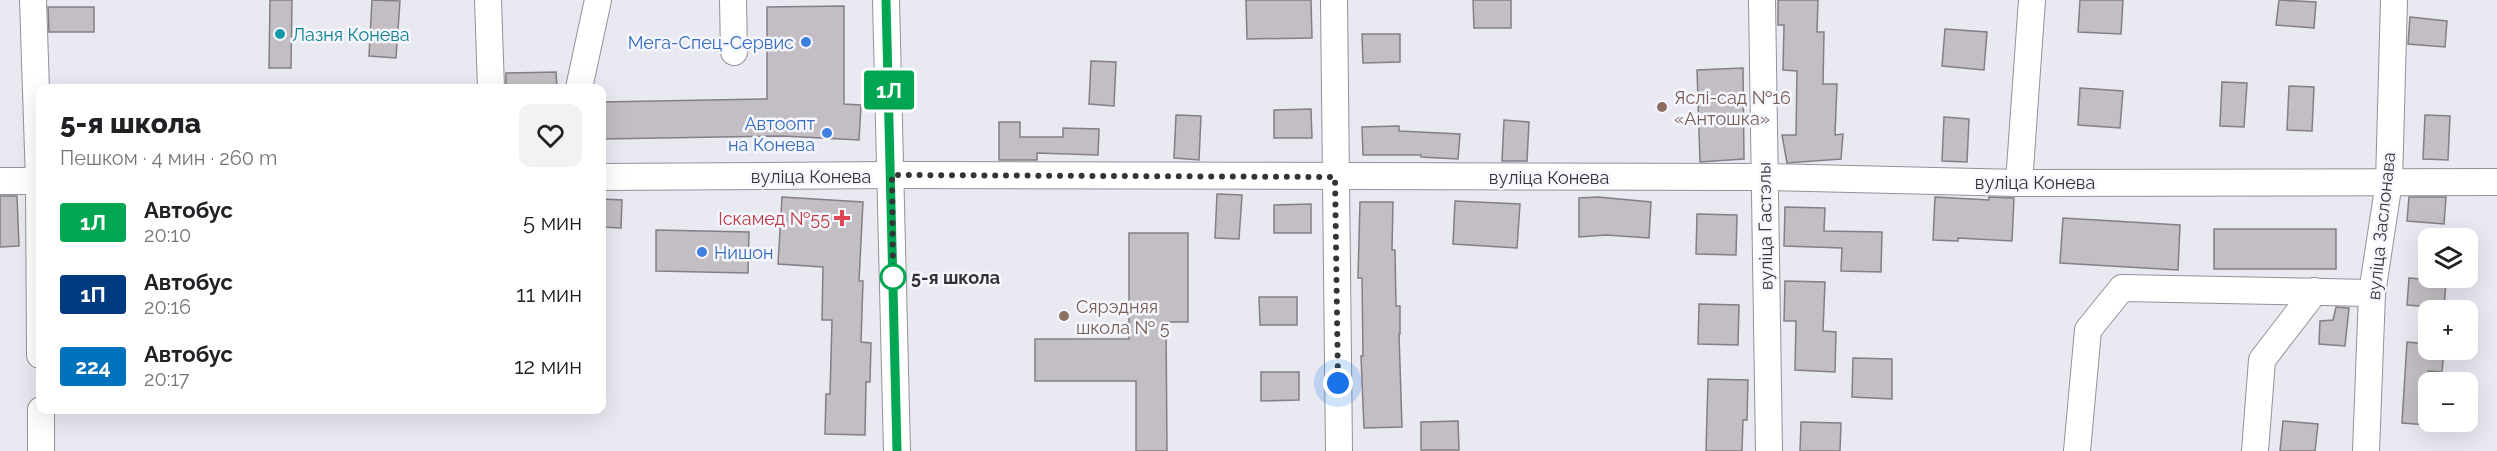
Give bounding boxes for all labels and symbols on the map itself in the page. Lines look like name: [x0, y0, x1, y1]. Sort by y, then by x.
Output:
place label: Лазня Конева: [292, 24, 410, 45]
marker: Лазня Конева: [273, 27, 287, 41]
place label: Мега-Спец-Сервис: [628, 32, 794, 53]
marker: Мега-Спец-Сервис: [799, 35, 813, 49]
line badge: 1Л: [862, 70, 916, 110]
place label: Яслі-сад №16 «Антошка»: [1674, 87, 1791, 129]
marker: Яслі-сад №16 «Антошка»: [1655, 100, 1669, 114]
place label: Автоопт на Конева: [728, 113, 815, 155]
marker: Автоопт на Конева: [820, 126, 834, 140]
street label: вуліца Заслонава: [2363, 151, 2399, 301]
street label: вуліца Гастэлы: [1753, 162, 1777, 290]
street label: вуліца Конева: [751, 166, 871, 187]
street label: вуліца Конева: [1489, 167, 1609, 188]
street label: вуліца Конева: [1975, 172, 2095, 193]
place label: Іскамед №55: [718, 208, 830, 229]
marker: Іскамед №55: [835, 211, 849, 225]
place label: Нишон: [714, 242, 774, 263]
marker: Нишон: [695, 245, 709, 259]
marker: 5-я школа: [880, 264, 906, 290]
place label: 5-я школа: [911, 267, 1000, 288]
place label: Сярэдняя школа № 5: [1076, 296, 1170, 338]
marker: Сярэдняя школа № 5: [1057, 309, 1071, 323]
your location: [1323, 368, 1353, 398]

